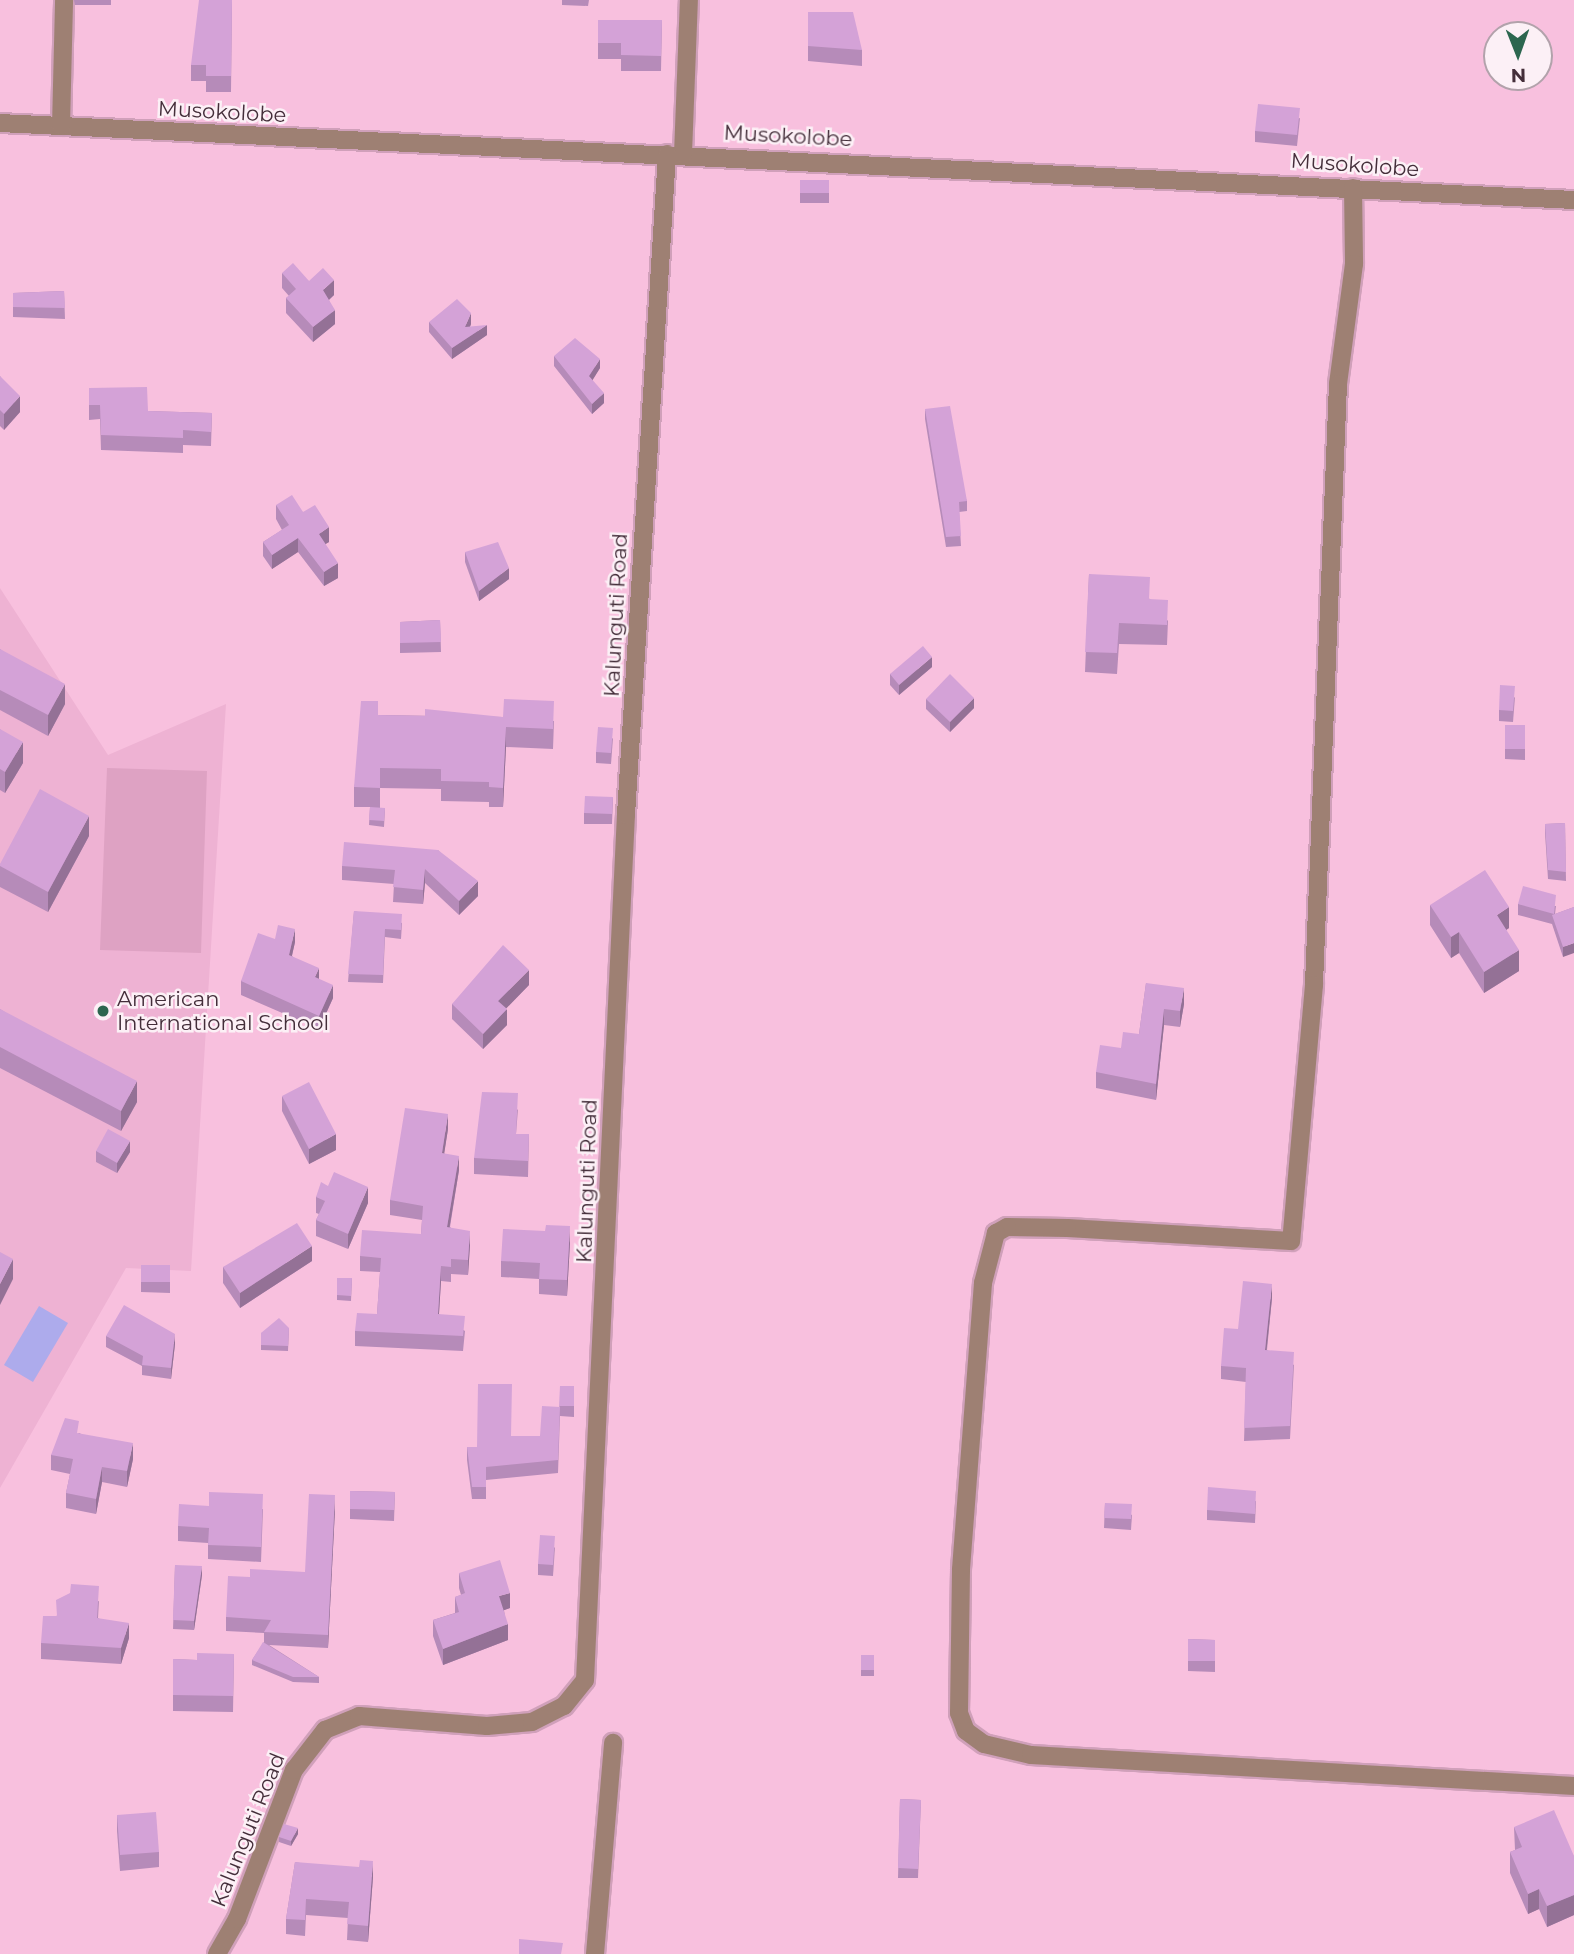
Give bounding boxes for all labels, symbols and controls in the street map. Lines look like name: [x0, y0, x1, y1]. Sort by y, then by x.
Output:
north arrow: [1483, 21, 1553, 91]
text: N: [1510, 64, 1526, 87]
street label: Musokolobe: [157, 96, 287, 128]
street label: Musokolobe: [723, 120, 853, 152]
street label: Musokolobe: [1290, 148, 1420, 182]
street label: Kalunguti Road: [599, 532, 633, 698]
place label: American International School: [117, 986, 329, 1036]
marker: American International School: [95, 1003, 111, 1019]
street label: Kalunguti Road: [572, 1099, 602, 1263]
street label: Kalunguti Road: [206, 1749, 290, 1911]

